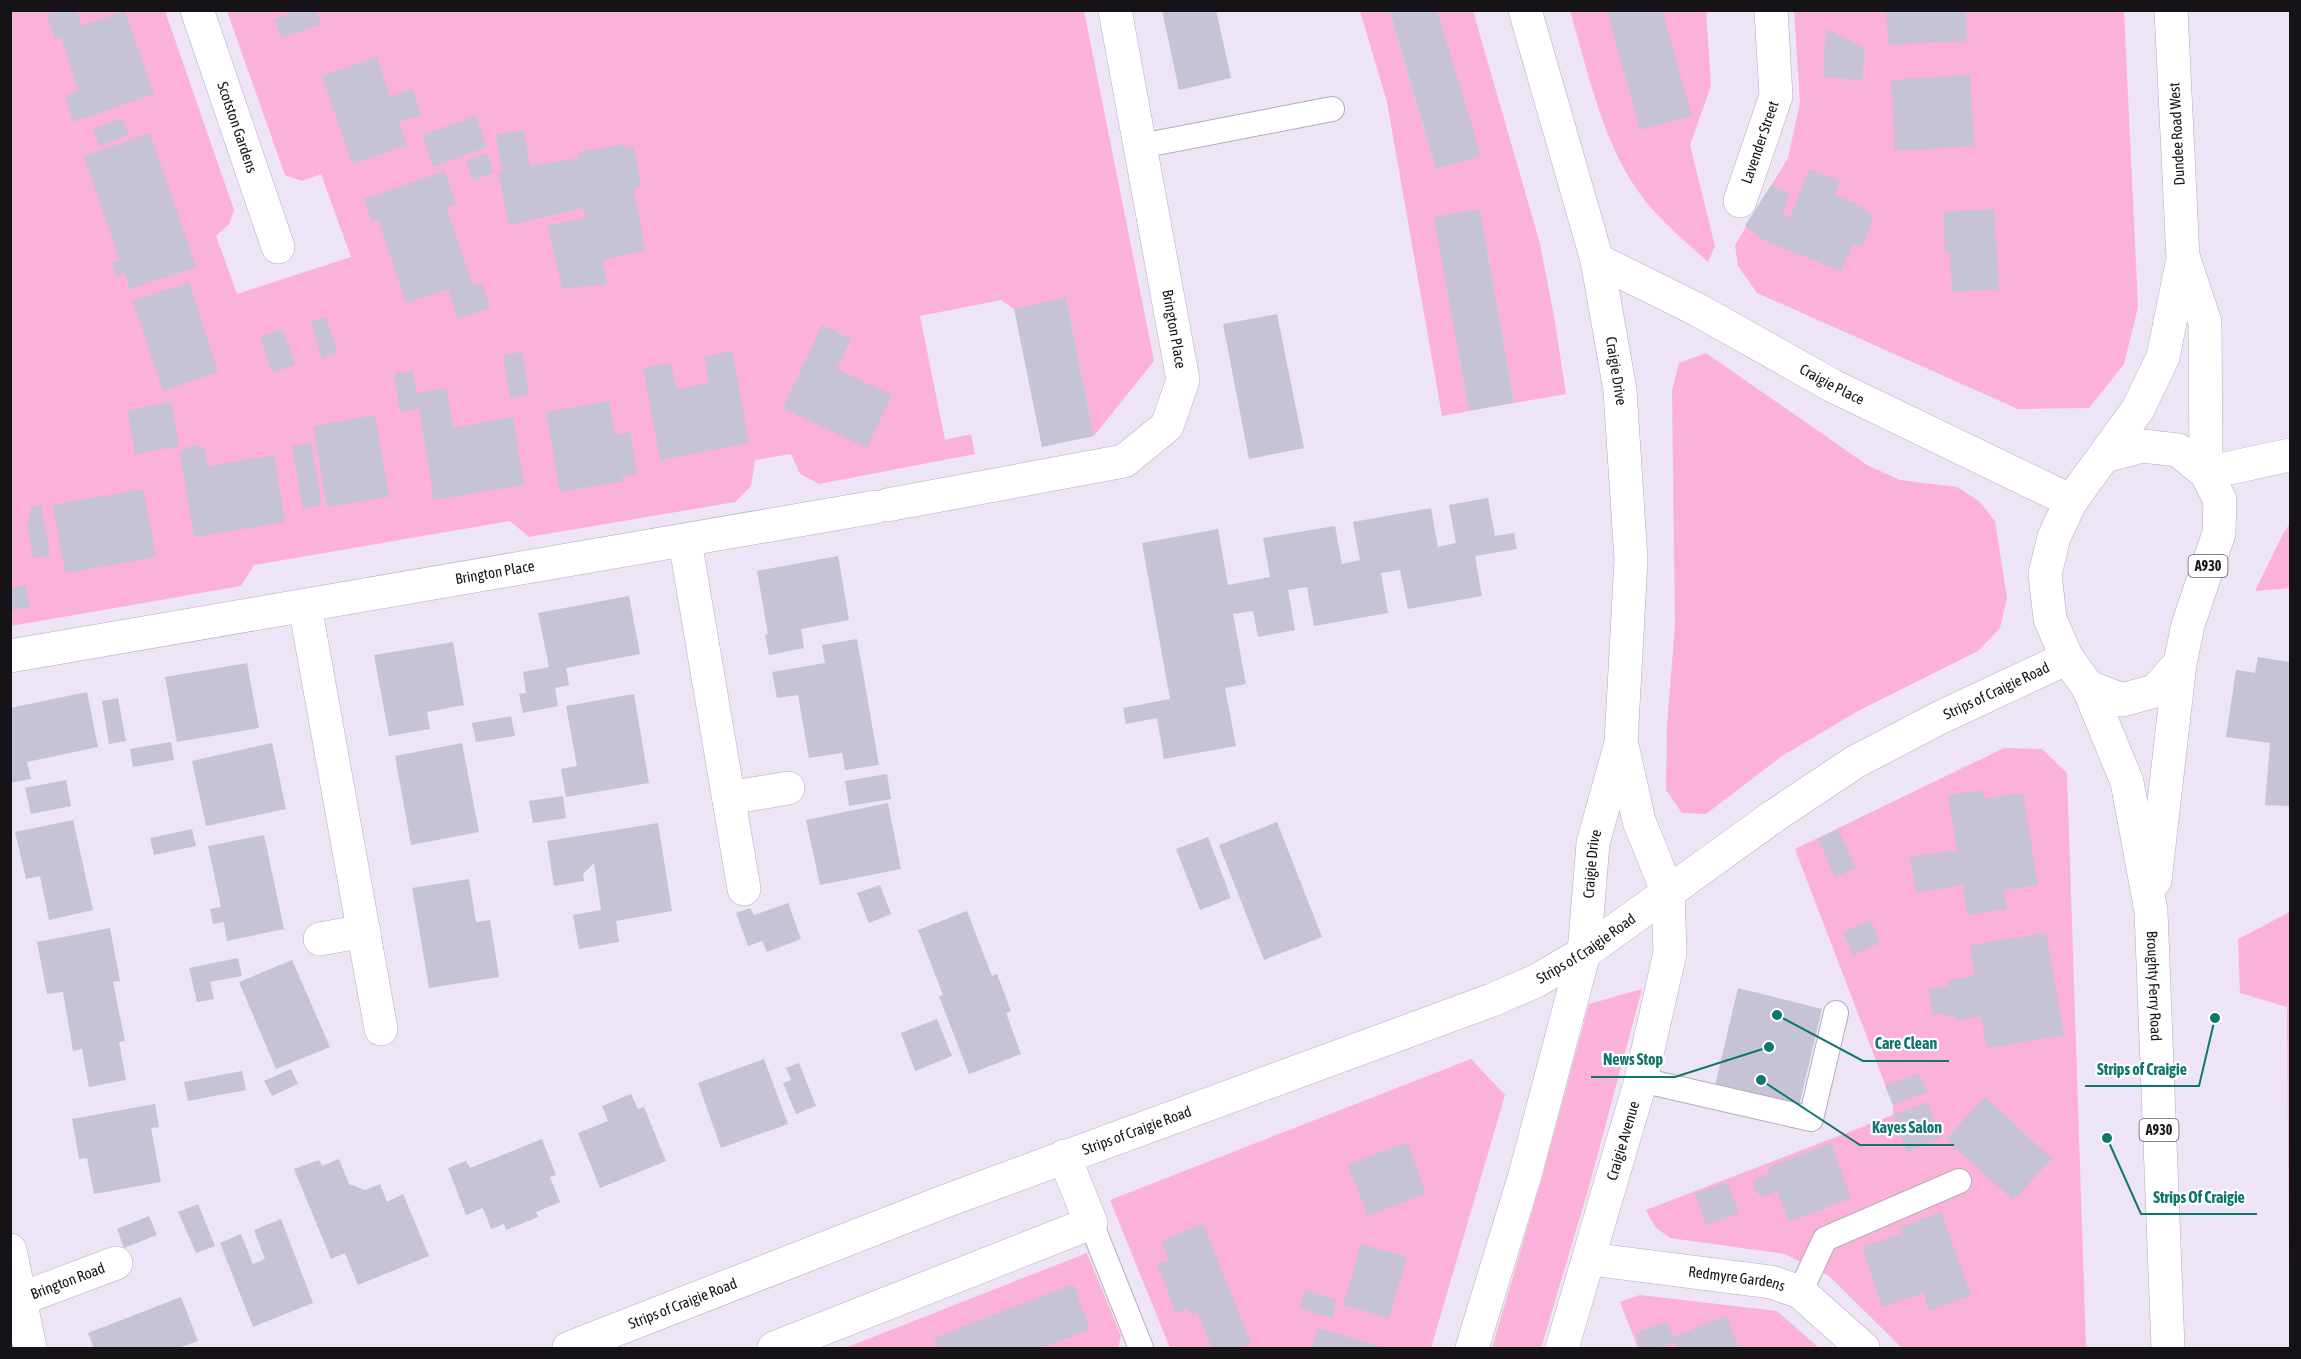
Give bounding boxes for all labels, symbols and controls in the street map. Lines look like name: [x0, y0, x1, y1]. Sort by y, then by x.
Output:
street label: Scotston Gardens: [214, 79, 261, 175]
street label: Dundee Road West: [2165, 82, 2188, 186]
street label: Lavender Street: [1738, 99, 1782, 186]
street label: Brington Place: [1159, 288, 1190, 370]
street label: Craigie Drive: [1603, 335, 1630, 407]
street label: Craigie Place: [1797, 360, 1868, 408]
road number: A930: [2188, 555, 2228, 577]
street label: Brington Place: [454, 557, 536, 587]
street label: Strips of Craigie Road: [1941, 658, 2052, 723]
street label: Craigie Drive: [1579, 827, 1604, 899]
street label: Strips of Craigie Road: [1533, 910, 1639, 987]
street label: Broughty Ferry Road: [2144, 930, 2165, 1042]
callout: Care Clean: [1863, 1027, 1949, 1061]
text: Care Clean: [1875, 1034, 1938, 1052]
callout: News Stop: [1591, 1043, 1675, 1077]
text: News Stop: [1603, 1050, 1664, 1068]
callout: Strips of Craigie: [2085, 1052, 2199, 1086]
text: Strips of Craigie: [2097, 1060, 2187, 1078]
street label: Craigie Avenue: [1603, 1099, 1642, 1182]
street label: Strips of Craigie Road: [1080, 1102, 1194, 1158]
callout: Kayes Salon: [1860, 1111, 1954, 1145]
text: Kayes Salon: [1872, 1118, 1942, 1136]
road number: A930: [2140, 1119, 2178, 1141]
callout: Strips Of Craigie: [2141, 1180, 2257, 1214]
text: Strips Of Craigie: [2153, 1188, 2245, 1206]
street label: Brington Road: [28, 1259, 107, 1302]
street label: Redmyre Gardens: [1687, 1263, 1787, 1294]
street label: Strips of Craigie Road: [626, 1274, 739, 1332]

